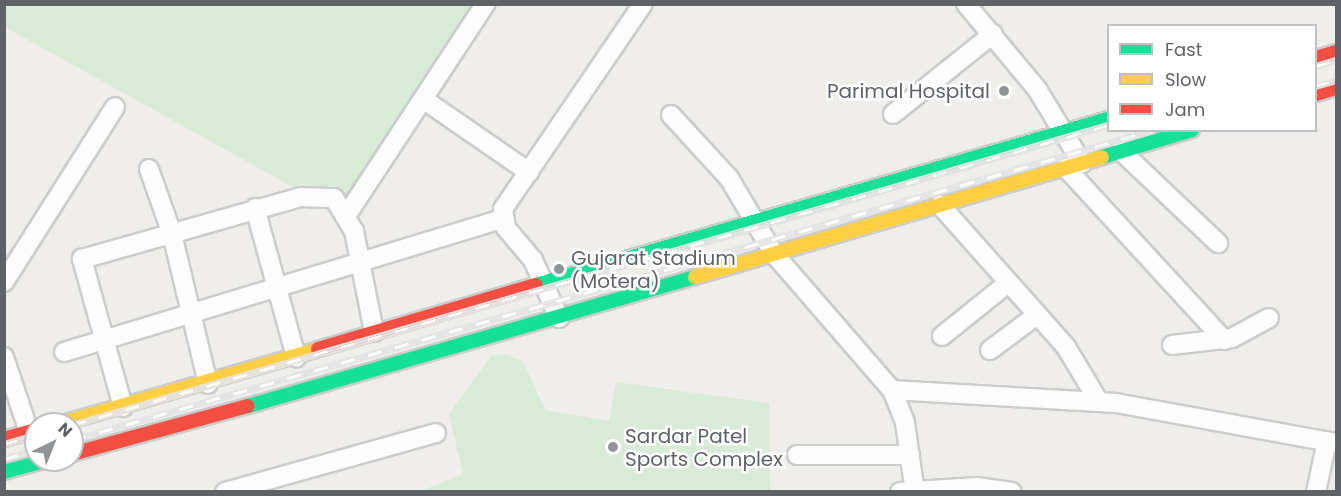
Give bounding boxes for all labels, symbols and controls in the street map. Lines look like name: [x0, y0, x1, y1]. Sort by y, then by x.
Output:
legend: [1107, 24, 1317, 132]
text: Fast: [1165, 37, 1202, 62]
text: Slow: [1165, 67, 1206, 92]
place label: Parimal Hospital: [827, 79, 990, 103]
marker: Parimal Hospital: [995, 82, 1013, 100]
text: Jam: [1165, 97, 1205, 122]
place label: Gujarat Stadium (Motera): [571, 246, 736, 293]
marker: Gujarat Stadium (Motera): [552, 262, 566, 276]
north arrow: [24, 412, 84, 472]
text: N: [53, 417, 77, 442]
place label: Sardar Patel Sports Complex: [625, 424, 783, 471]
marker: Sardar Patel Sports Complex: [606, 440, 620, 454]

